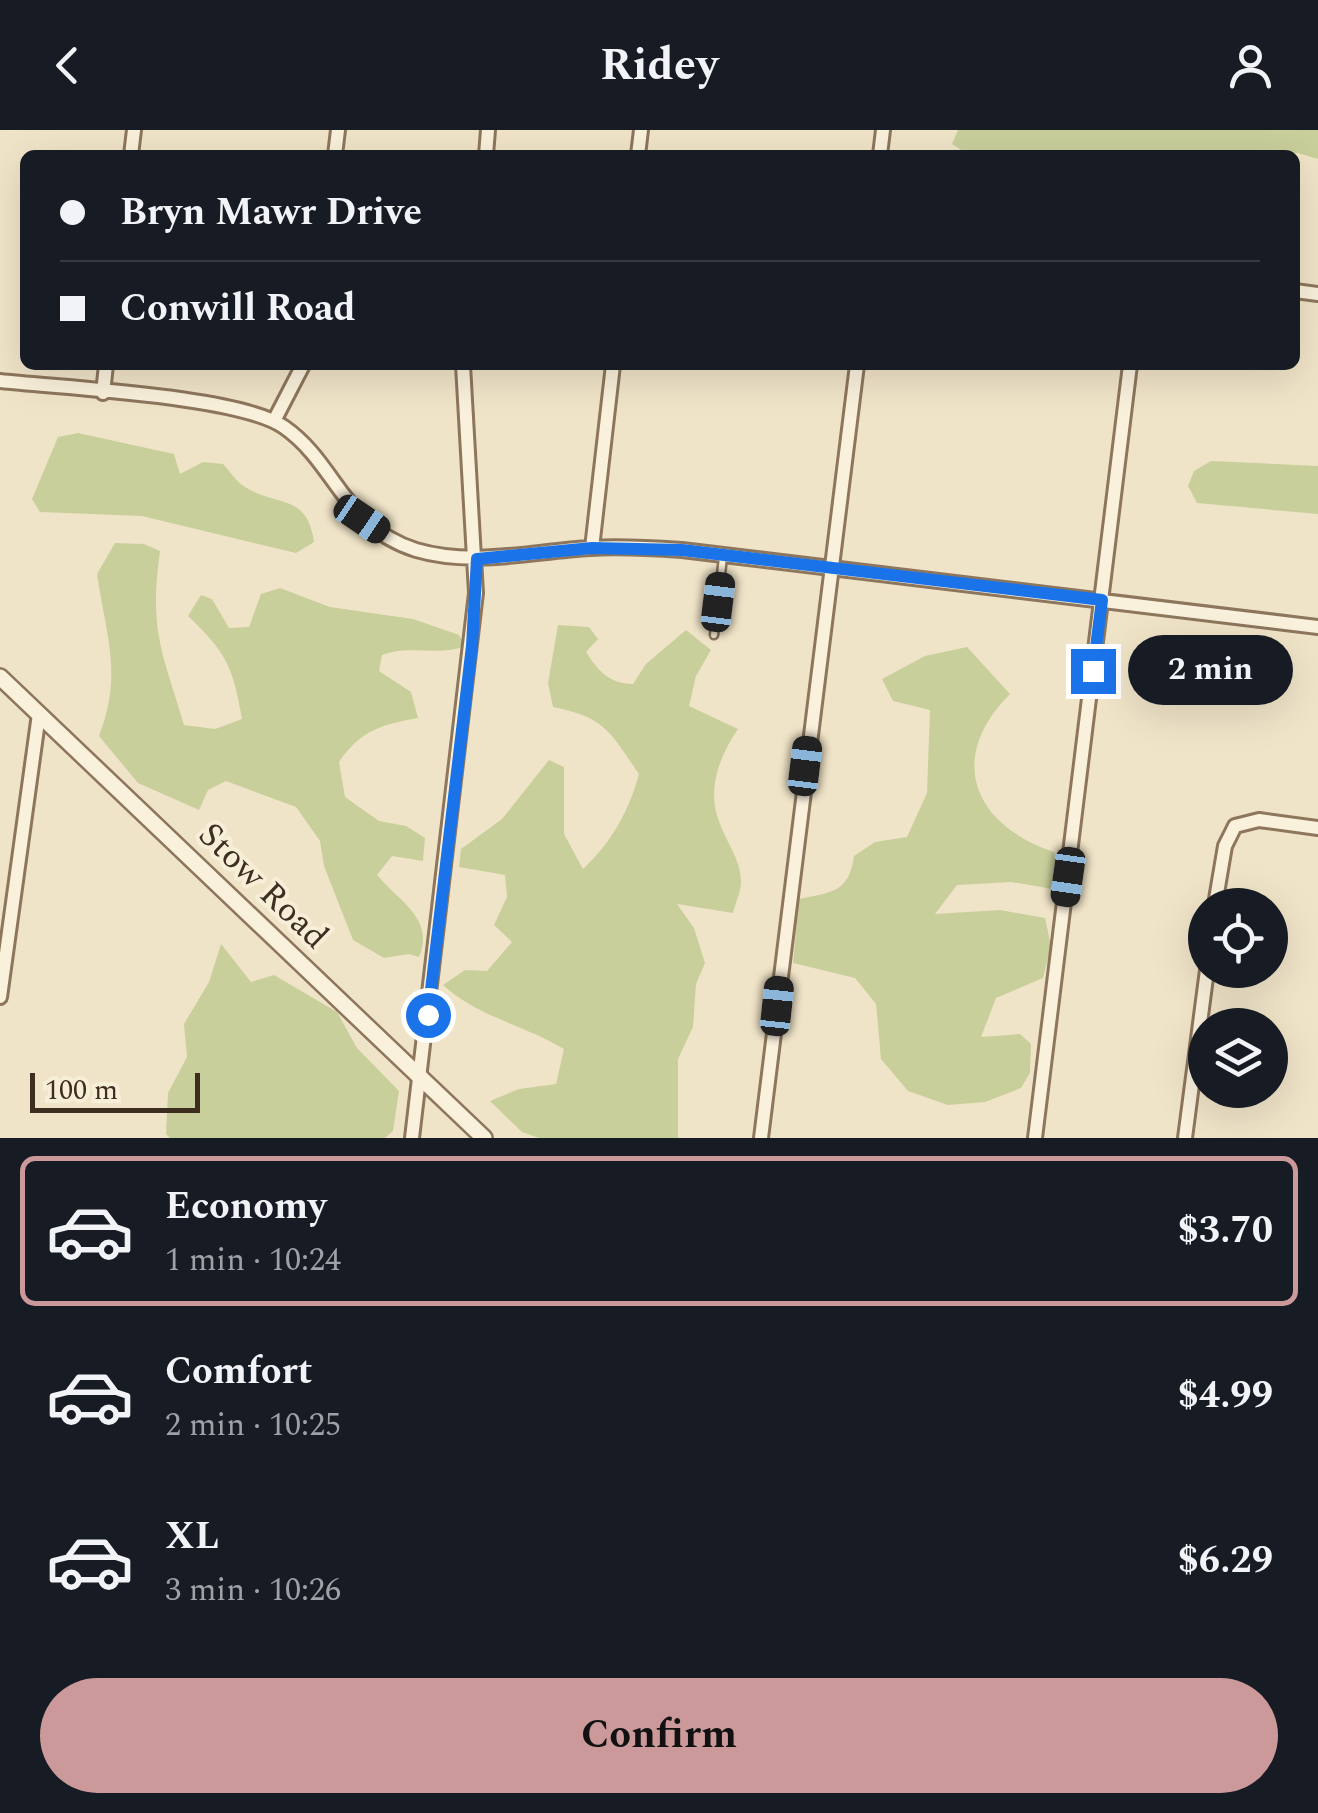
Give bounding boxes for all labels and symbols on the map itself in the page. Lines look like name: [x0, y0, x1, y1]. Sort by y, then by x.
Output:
car: [329, 490, 395, 548]
car: [699, 570, 737, 634]
callout: 2 min: [1128, 636, 1293, 706]
route end: [1071, 649, 1116, 694]
car: [786, 734, 824, 798]
street label: Stow Road: [186, 810, 340, 962]
car: [1049, 845, 1087, 909]
car: [759, 975, 795, 1037]
route start: [406, 993, 451, 1038]
scale bar: [30, 1068, 200, 1113]

